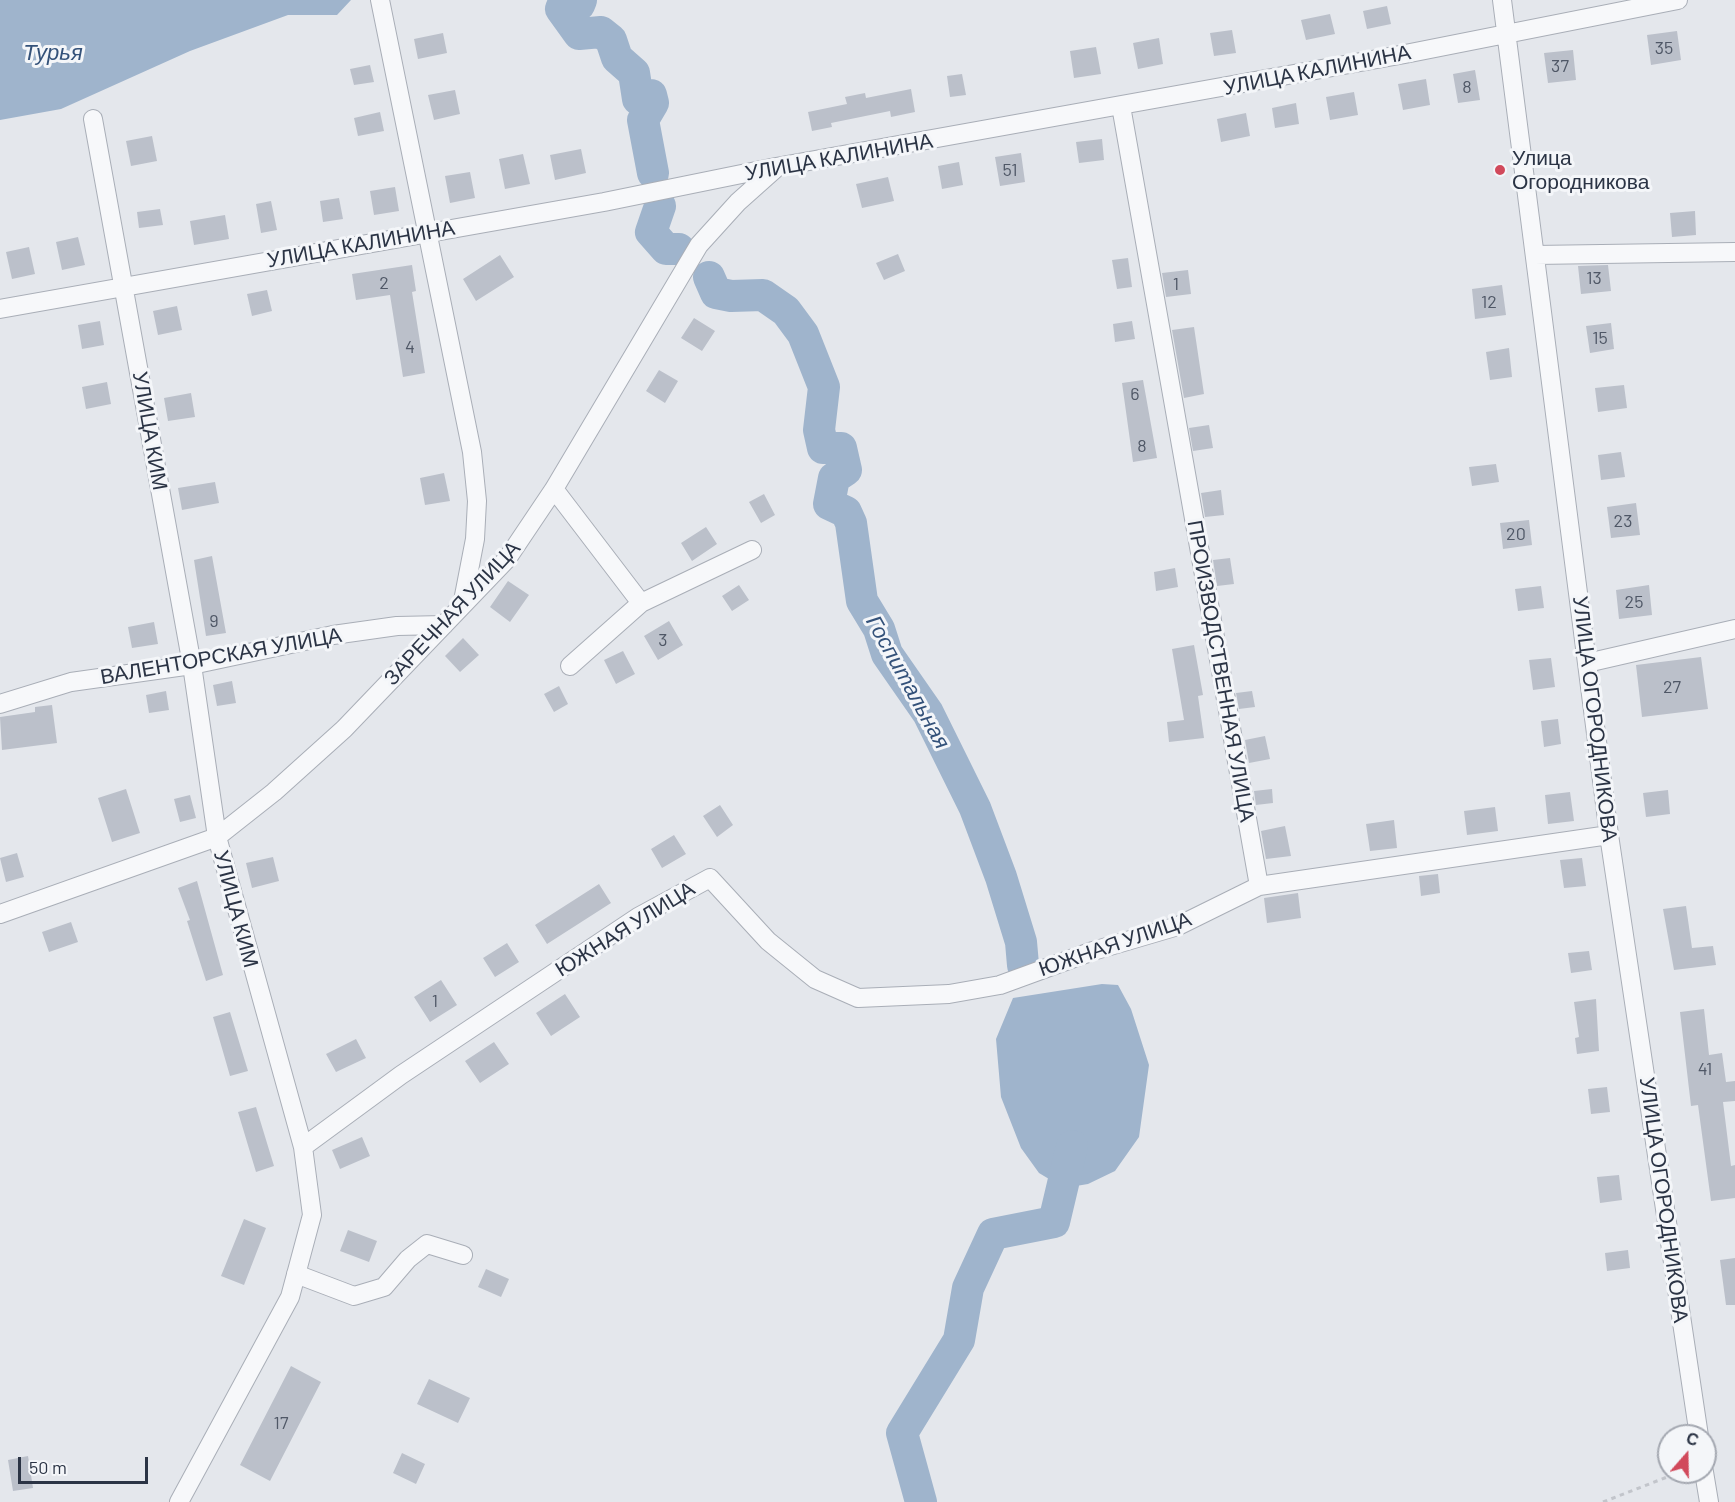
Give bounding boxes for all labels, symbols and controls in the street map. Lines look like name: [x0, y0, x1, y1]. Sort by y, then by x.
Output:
house number: 35: [1655, 37, 1673, 59]
street label: УЛИЦА КАЛИНИНА: [1221, 39, 1413, 101]
water label: Турья: [23, 40, 83, 66]
house number: 37: [1551, 55, 1569, 77]
house number: 8: [1462, 76, 1472, 98]
street label: УЛИЦА КАЛИНИНА: [743, 128, 935, 186]
place label: Улица Огородникова: [1512, 145, 1649, 195]
house number: 51: [1002, 159, 1018, 181]
marker: Улица Огородникова: [1493, 163, 1507, 177]
street label: УЛИЦА КАЛИНИНА: [265, 215, 457, 273]
house number: 13: [1586, 267, 1602, 289]
house number: 2: [379, 272, 389, 294]
house number: 1: [1173, 273, 1179, 295]
house number: 12: [1481, 291, 1497, 313]
house number: 15: [1592, 327, 1608, 349]
house number: 4: [405, 336, 415, 358]
street label: УЛИЦА КИМ: [127, 370, 173, 492]
house number: 6: [1130, 383, 1140, 405]
house number: 8: [1137, 435, 1147, 457]
house number: 23: [1614, 510, 1632, 532]
street label: ПРОИЗВОДСТВЕННАЯ УЛИЦА: [1182, 518, 1260, 824]
house number: 20: [1506, 523, 1526, 545]
street label: ЗАРЕЧНАЯ УЛИЦА: [379, 536, 525, 690]
house number: 25: [1625, 591, 1643, 613]
street label: УЛИЦА ОГОРОДНИКОВА: [1567, 595, 1623, 843]
house number: 9: [209, 610, 219, 632]
water label: Госпитальная: [860, 611, 956, 753]
street label: ВАЛЕНТОРСКАЯ УЛИЦА: [98, 622, 344, 690]
house number: 3: [658, 629, 668, 651]
house number: 27: [1663, 676, 1681, 698]
street label: УЛИЦА КИМ: [208, 848, 264, 970]
street label: ЮЖНАЯ УЛИЦА: [551, 876, 699, 982]
street label: ЮЖНАЯ УЛИЦА: [1035, 906, 1195, 982]
house number: 1: [432, 990, 438, 1012]
house number: 41: [1698, 1058, 1712, 1080]
street label: УЛИЦА ОГОРОДНИКОВА: [1634, 1076, 1694, 1324]
house number: 17: [274, 1412, 288, 1434]
north arrow: [1657, 1424, 1717, 1484]
text: С: [1684, 1428, 1701, 1449]
scale bar: [21, 1445, 152, 1483]
text: 50 m: [29, 1456, 67, 1478]

